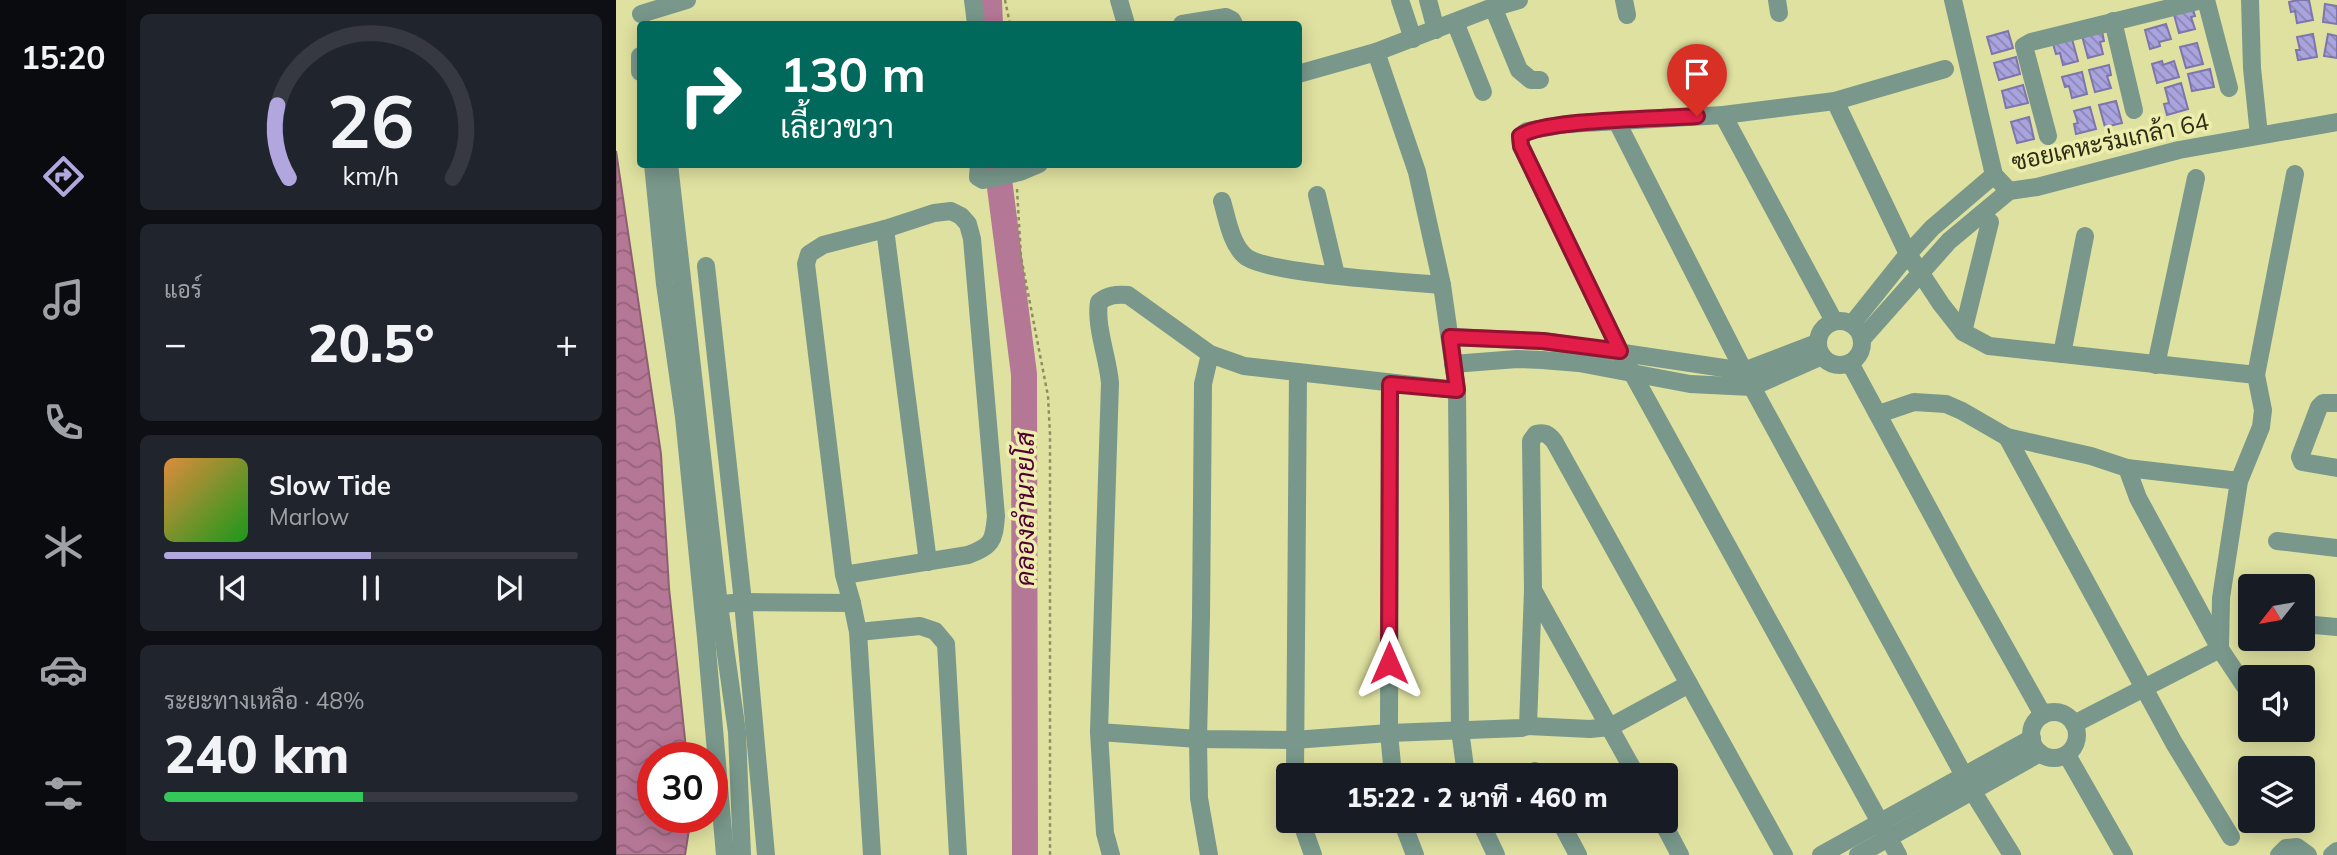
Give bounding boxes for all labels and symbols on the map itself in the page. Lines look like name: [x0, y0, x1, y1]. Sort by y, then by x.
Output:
pin: [1667, 44, 1727, 116]
street label: ซอยเคหะร่มเกล้า 64: [2009, 105, 2211, 177]
water label: คลองลำนายโส: [1008, 431, 1041, 586]
north arrow: [2238, 574, 2315, 651]
position arrow: [1352, 626, 1426, 700]
speed limit sign: 30: [637, 742, 728, 833]

